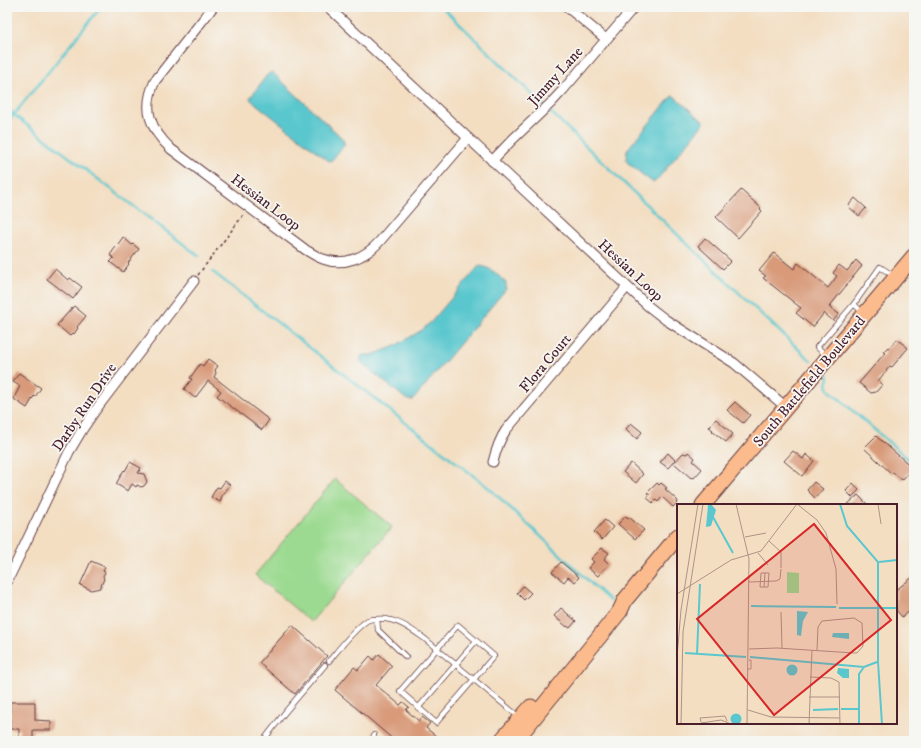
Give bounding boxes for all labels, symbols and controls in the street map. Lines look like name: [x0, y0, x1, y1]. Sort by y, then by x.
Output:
street label: Jimmy Lane: [522, 43, 587, 111]
street label: Hessian Loop: [227, 170, 305, 235]
street label: Hessian Loop: [594, 235, 668, 306]
street label: South Battlefield Boulevard: [749, 312, 870, 451]
street label: Flora Court: [515, 330, 576, 397]
street label: Darby Run Drive: [48, 360, 121, 455]
inset map: [677, 504, 897, 724]

